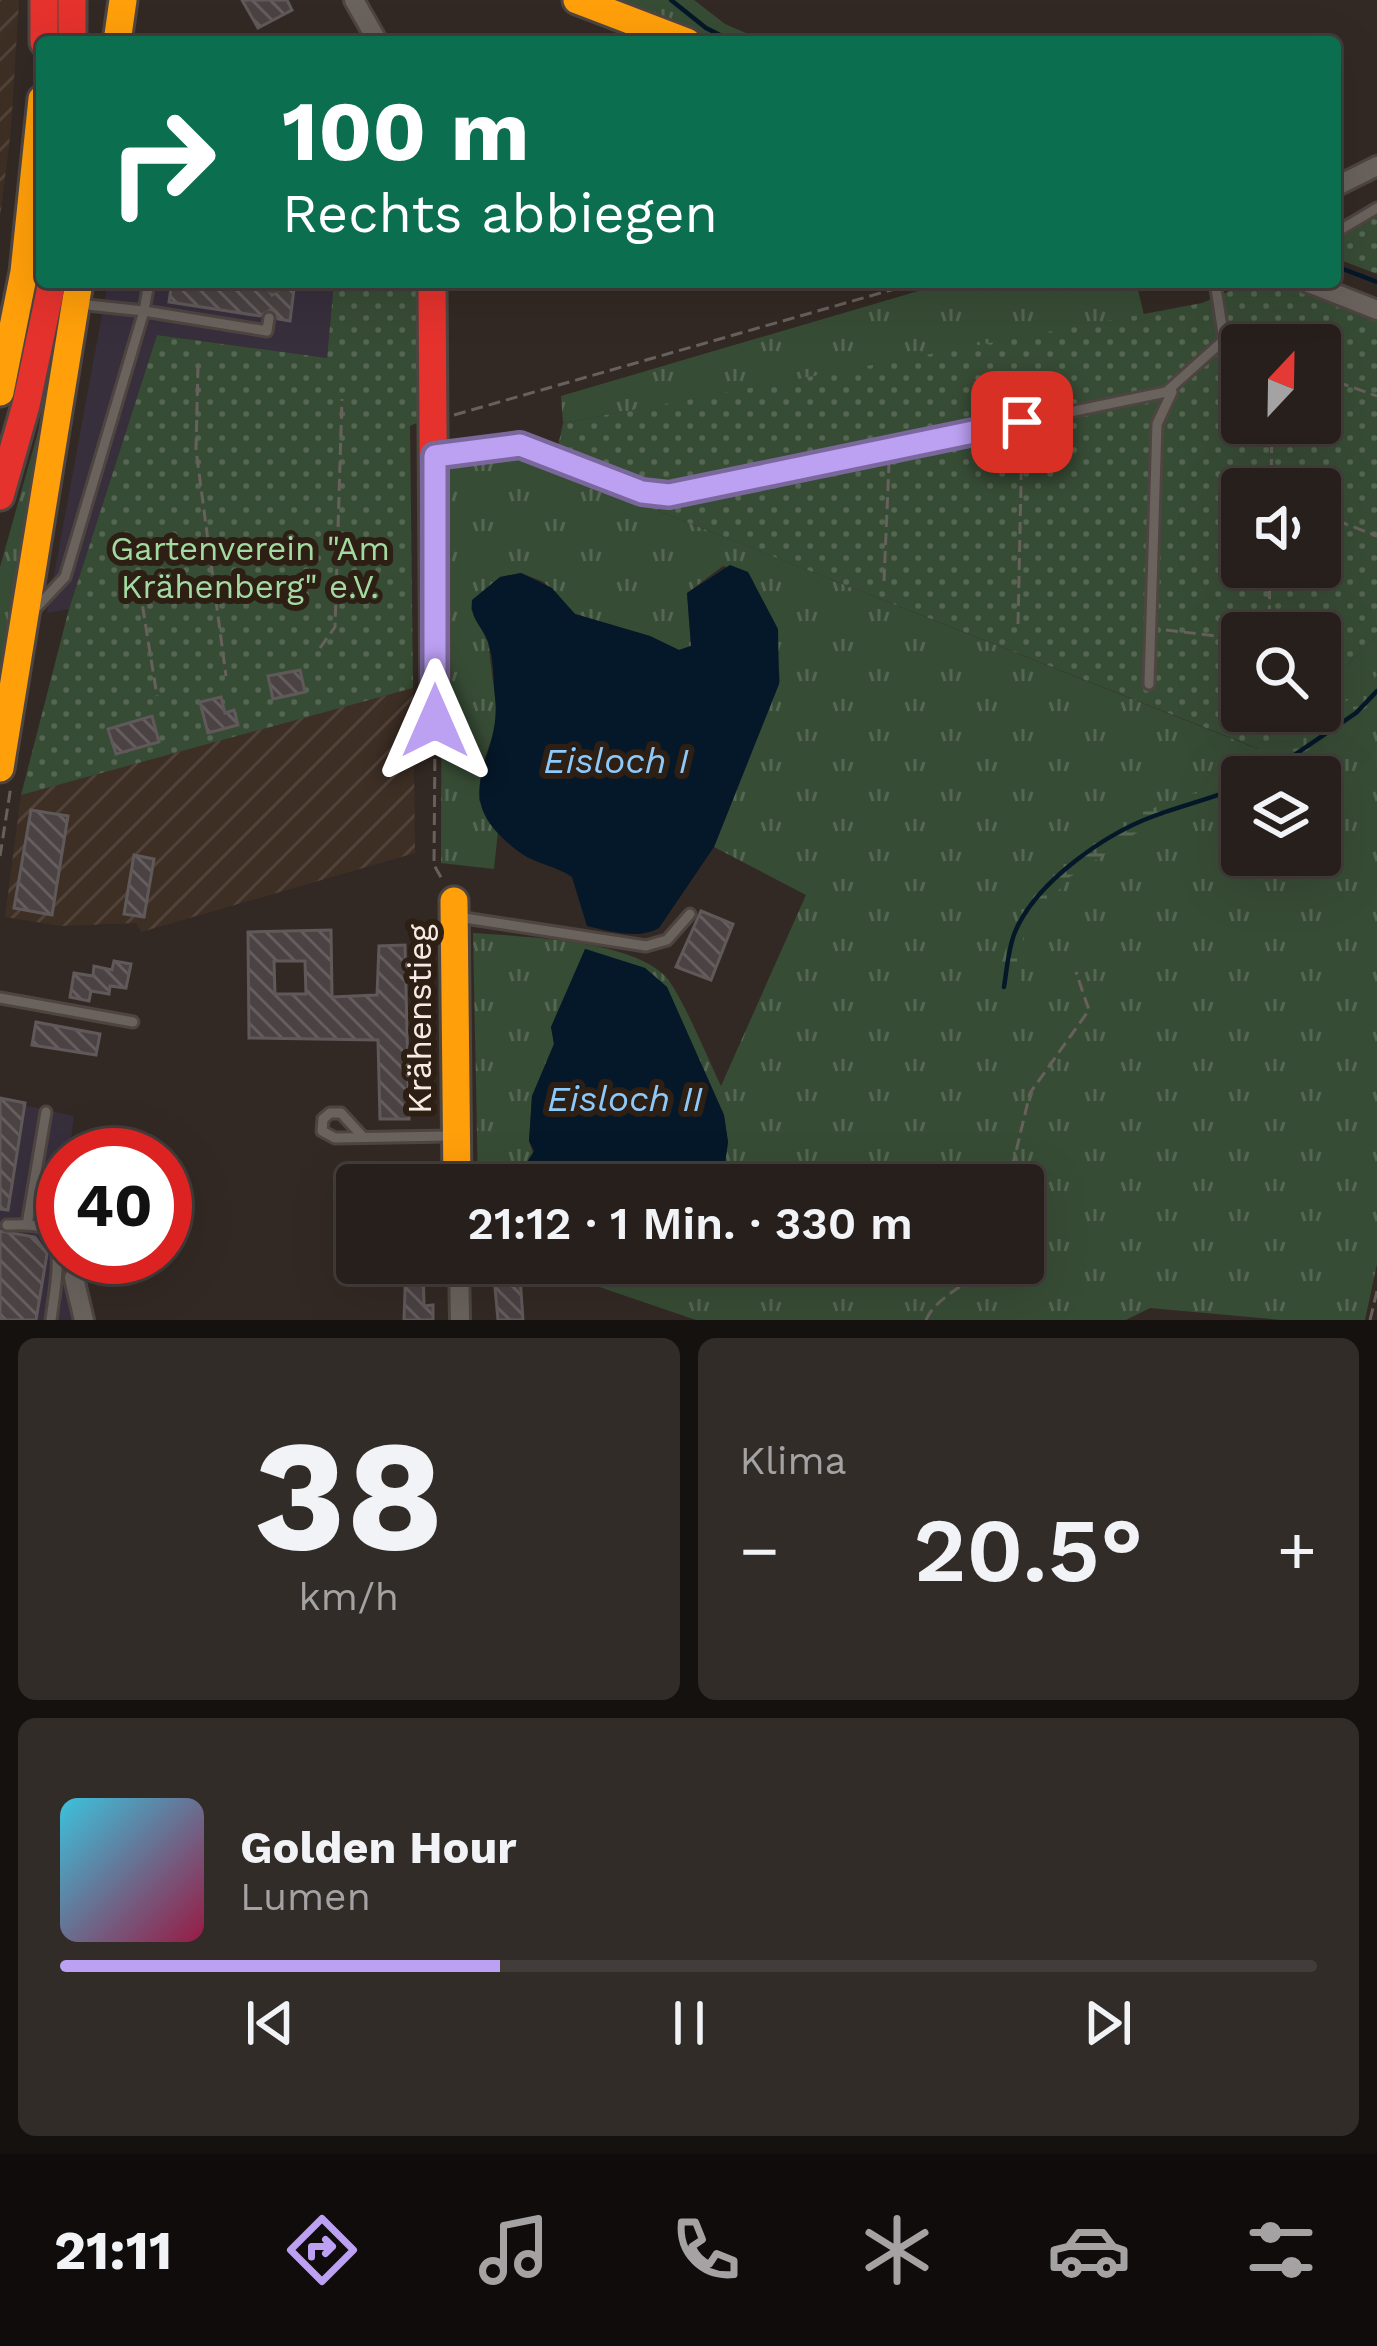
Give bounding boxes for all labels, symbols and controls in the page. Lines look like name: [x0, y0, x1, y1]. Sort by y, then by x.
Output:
text: 100 m: [282, 82, 529, 180]
icon: right: [84, 84, 240, 240]
text: Rechts abbiegen: [282, 182, 718, 245]
north arrow: [1221, 324, 1341, 444]
map controls: [1221, 324, 1341, 876]
pin: [971, 371, 1073, 473]
icon: arrive: [989, 389, 1055, 455]
button: sound: [1221, 468, 1341, 588]
park label: Gartenverein "Am Krähenberg" e.V.: [110, 529, 390, 606]
button: search: [1221, 612, 1341, 732]
position arrow: [372, 658, 498, 784]
water label: Eisloch I: [543, 740, 689, 782]
button: layers: [1221, 756, 1341, 876]
street label: Krähenstieg: [400, 924, 439, 1114]
water label: Eisloch II: [547, 1078, 704, 1120]
speed limit sign: 40: [36, 1128, 192, 1284]
text: 21:12 · 1 Min. · 330 m: [467, 1197, 913, 1250]
text: 38: [254, 1404, 444, 1587]
text: Klima: [740, 1438, 847, 1483]
text: 20.5°: [913, 1497, 1143, 1603]
text: −: [740, 1512, 779, 1589]
text: +: [1277, 1512, 1317, 1589]
text: km/h: [299, 1574, 399, 1619]
text: Golden Hour: [240, 1821, 517, 1874]
text: Lumen: [240, 1874, 371, 1919]
icon: previous: [237, 1990, 303, 2056]
icon: pause: [656, 1990, 722, 2056]
icon: next: [1075, 1990, 1141, 2056]
icon: directions: [280, 2208, 364, 2292]
icon: music: [472, 2208, 556, 2292]
icon: phone: [664, 2208, 748, 2292]
icon: climate: [855, 2208, 939, 2292]
icon: car: [1047, 2208, 1131, 2292]
icon: filters: [1239, 2208, 1323, 2292]
text: 21:11: [54, 2219, 172, 2282]

